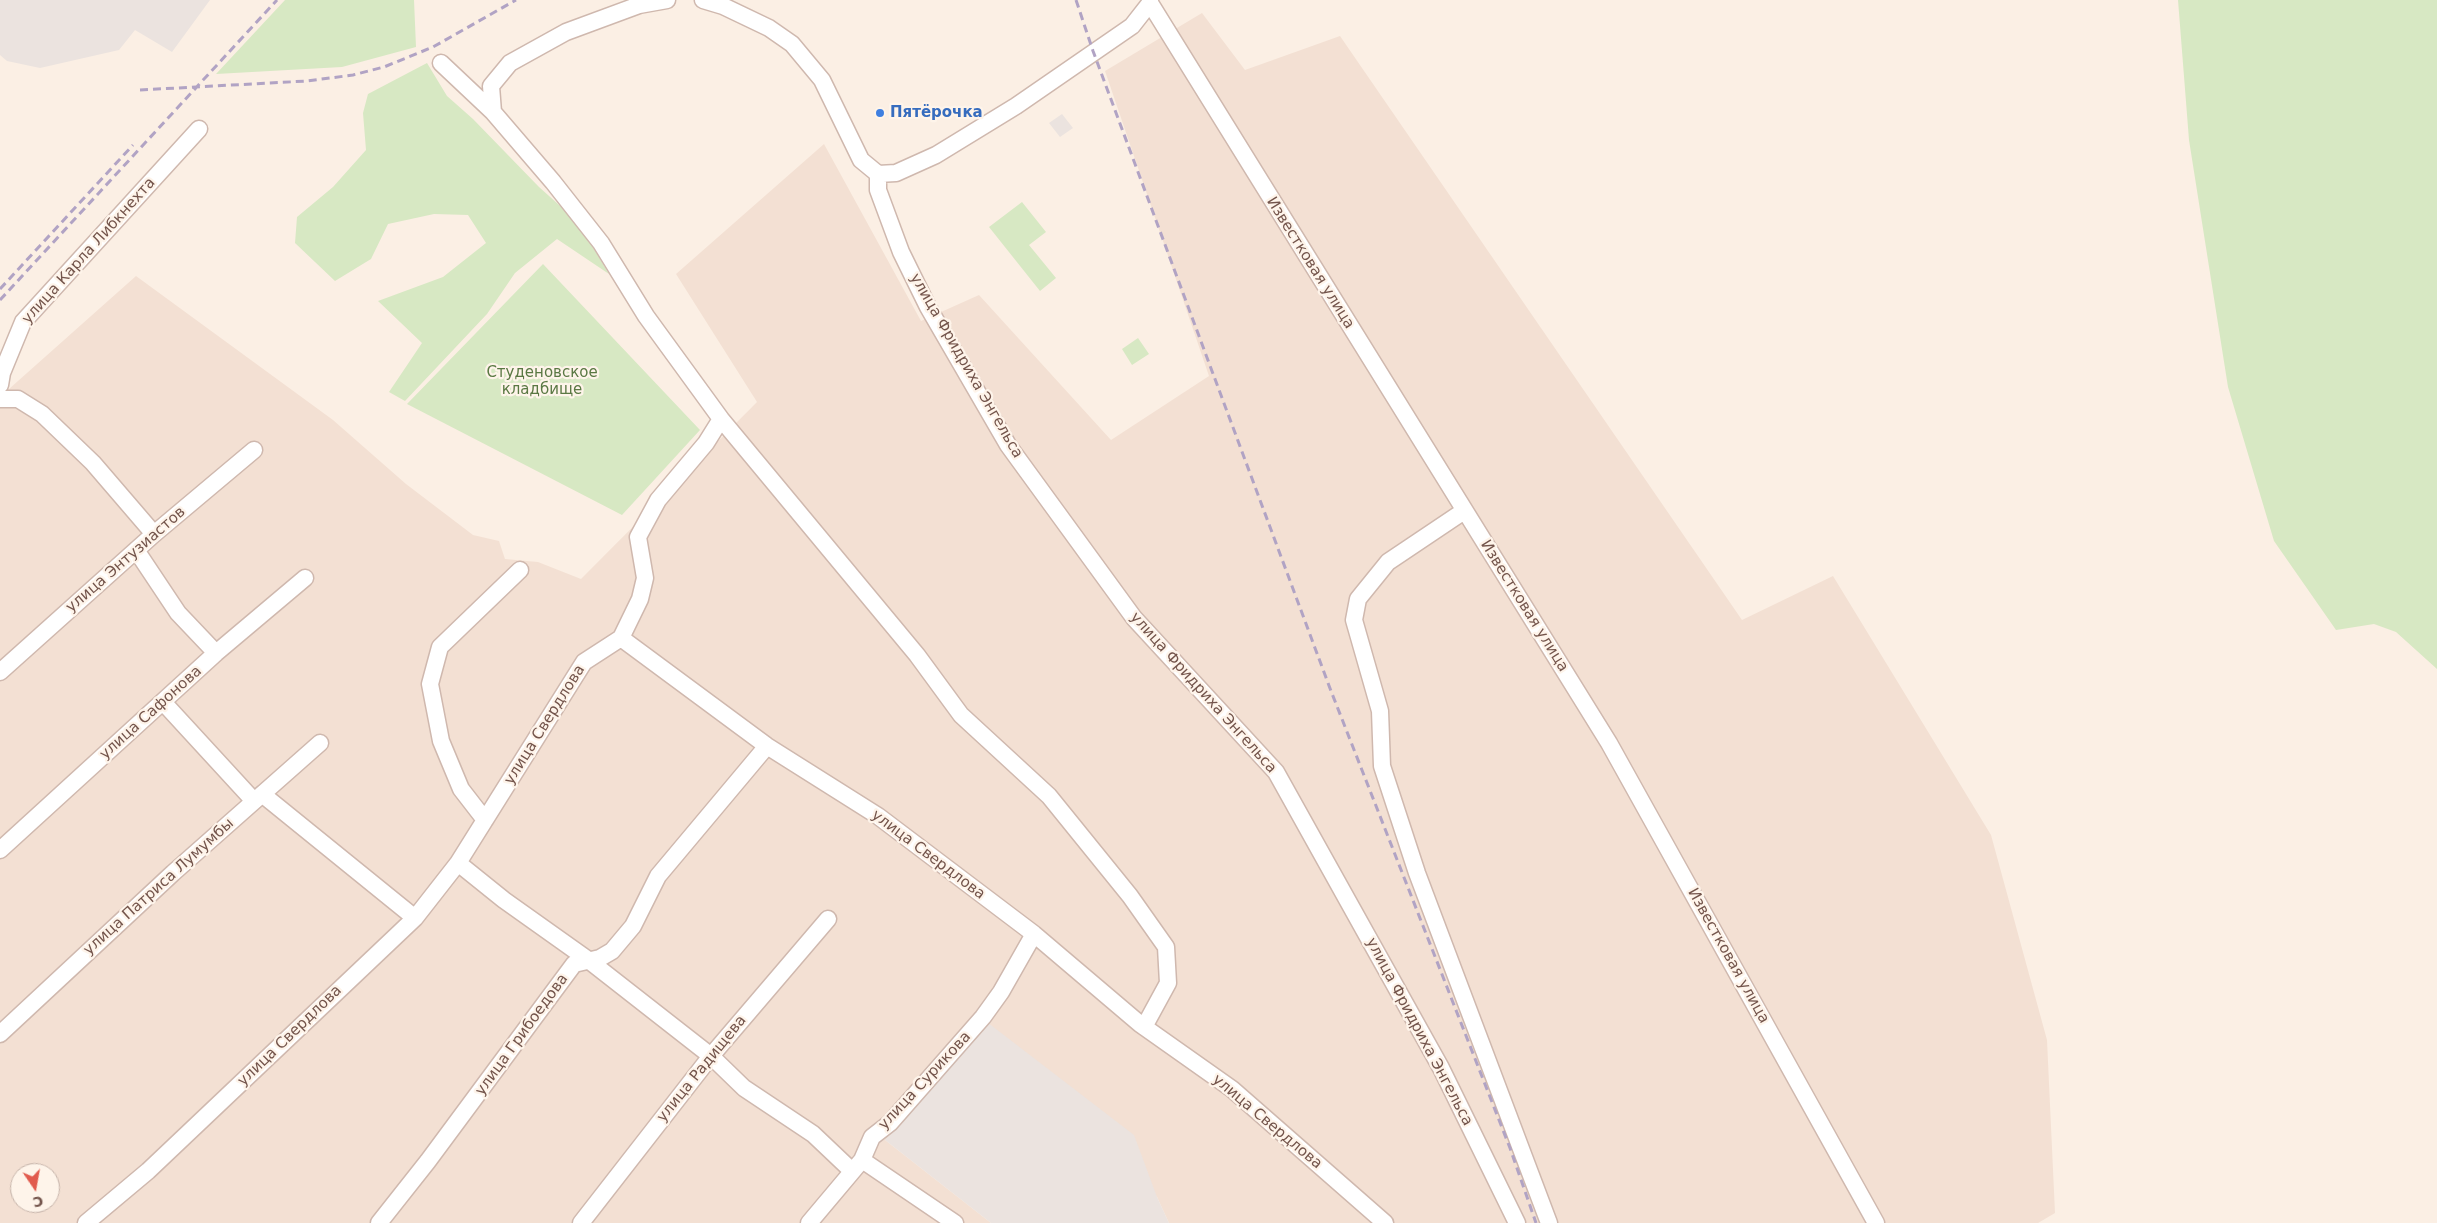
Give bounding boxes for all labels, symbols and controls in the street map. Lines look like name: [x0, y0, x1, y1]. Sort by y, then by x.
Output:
place label: Пятёрочка: [890, 104, 983, 122]
marker: Пятёрочка: [874, 107, 886, 119]
street label: улица Карла Либкнехта: [19, 174, 159, 328]
street label: Известковая улица: [1262, 194, 1358, 332]
street label: улица Фридриха Энгельса: [906, 270, 1026, 462]
park label: Студеновское кладбище: [486, 364, 598, 399]
street label: улица Энтузиастов: [63, 503, 189, 617]
street label: Известковая улица: [1476, 537, 1572, 675]
street label: улица Фридриха Энгельса: [1126, 609, 1280, 777]
street label: улица Сафонова: [96, 662, 206, 764]
street label: улица Свердлова: [501, 662, 589, 788]
street label: улица Свердлова: [868, 806, 988, 904]
street label: улица Патриса Лумумбы: [80, 815, 238, 959]
street label: Известковая улица: [1683, 885, 1773, 1027]
street label: улица Фридриха Энгельса: [1362, 935, 1476, 1129]
street label: улица Грибоедова: [472, 971, 572, 1099]
street label: улица Свердлова: [234, 982, 346, 1090]
street label: улица Радищева: [653, 1012, 751, 1126]
street label: улица Сурикова: [875, 1028, 975, 1134]
street label: улица Свердлова: [1209, 1071, 1325, 1173]
north arrow: [10, 1163, 60, 1213]
text: С: [31, 1193, 45, 1211]

